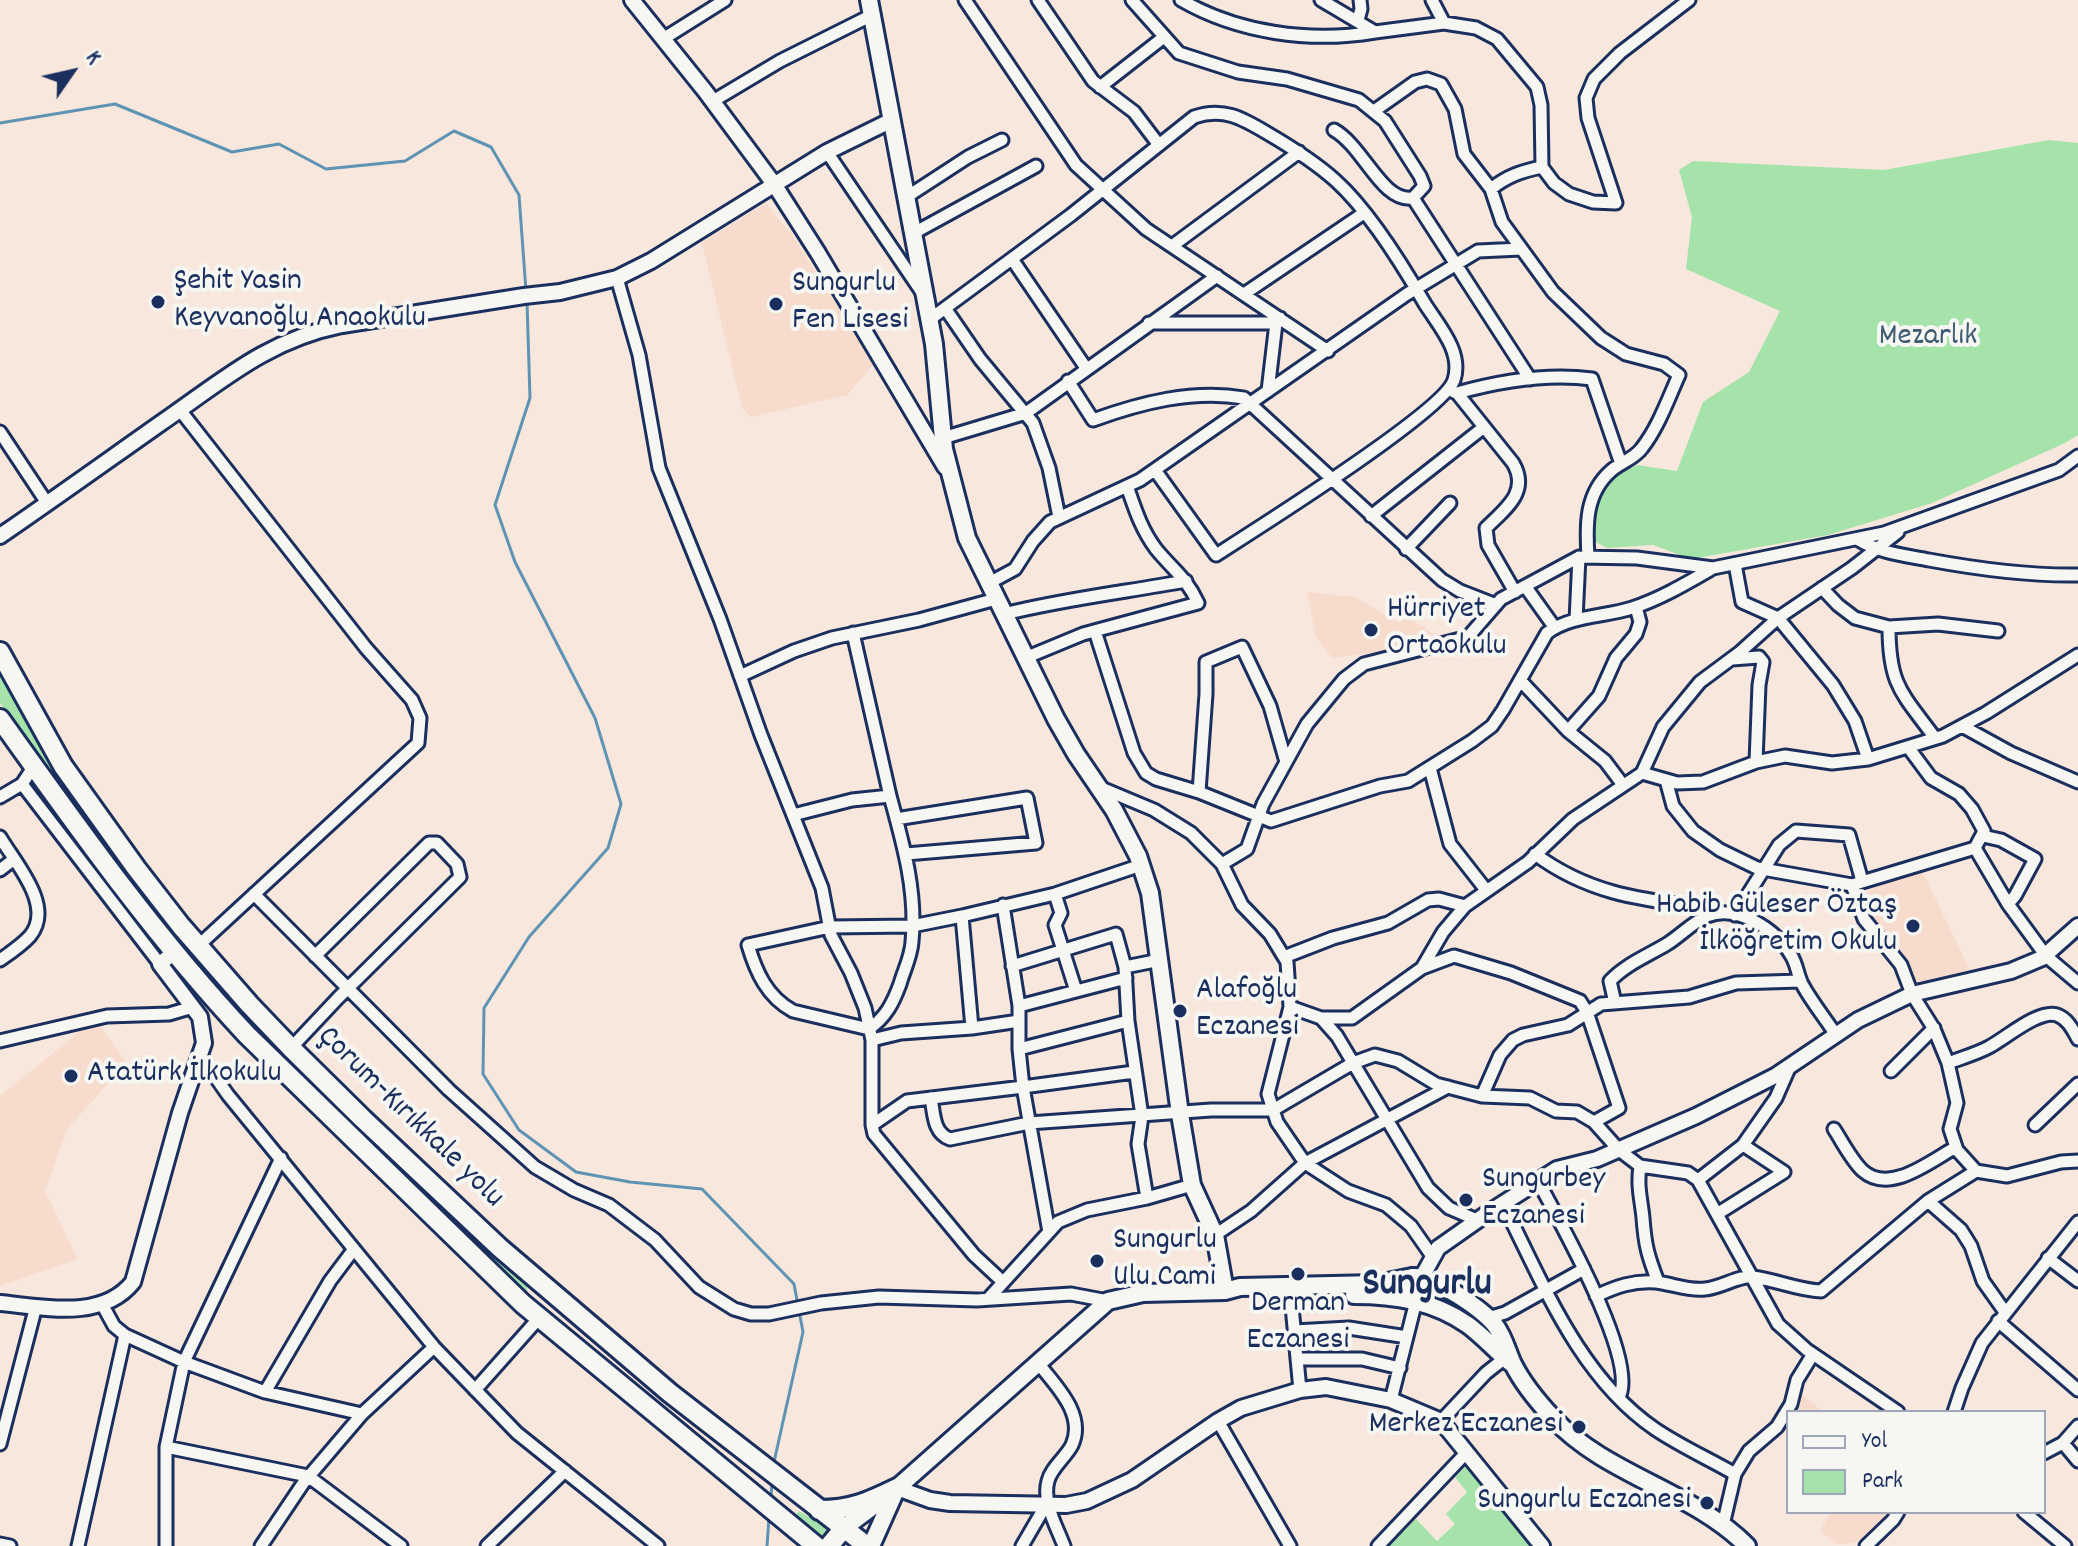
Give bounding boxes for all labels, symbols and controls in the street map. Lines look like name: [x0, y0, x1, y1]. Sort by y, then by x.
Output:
north arrow: [32, 32, 112, 112]
text: K: [77, 45, 108, 71]
place label: Şehit Yasin Keyvanoğlu Anaokulu: [174, 265, 426, 340]
place label: Sungurlu Fen Lisesi: [792, 267, 908, 342]
marker: Şehit Yasin Keyvanoğlu Anaokulu: [149, 293, 167, 311]
marker: Sungurlu Fen Lisesi: [767, 295, 785, 313]
park label: Mezarlık: [1879, 320, 1977, 358]
place label: Hürriyet Ortaokulu: [1387, 593, 1507, 668]
marker: Hürriyet Ortaokulu: [1362, 621, 1380, 639]
place label: Habib Güleser Öztaş İlköğretim Okulu: [1656, 889, 1897, 964]
marker: Habib Güleser Öztaş İlköğretim Okulu: [1904, 917, 1922, 935]
place label: Alafoğlu Eczanesi: [1196, 974, 1299, 1049]
marker: Alafoğlu Eczanesi: [1171, 1002, 1189, 1020]
street label: Çorum-Kırıkkale yolu: [308, 1020, 510, 1218]
place label: Atatürk İlkokulu: [87, 1057, 281, 1095]
marker: Atatürk İlkokulu: [62, 1067, 80, 1085]
place label: Sungurbey Eczanesi: [1482, 1163, 1605, 1238]
marker: Sungurbey Eczanesi: [1457, 1191, 1475, 1209]
place label: Sungurlu Ulu Cami: [1113, 1224, 1217, 1299]
marker: Sungurlu Ulu Cami: [1088, 1252, 1106, 1270]
district label: Sungurlu: [1362, 1264, 1492, 1312]
marker: Derman Eczanesi: [1289, 1265, 1307, 1283]
place label: Derman Eczanesi: [1247, 1287, 1349, 1362]
place label: Merkez Eczanesi: [1369, 1408, 1563, 1446]
legend: [1786, 1410, 2046, 1514]
marker: Merkez Eczanesi: [1570, 1418, 1588, 1436]
text: Yol: [1862, 1425, 1887, 1459]
text: Park: [1862, 1465, 1903, 1499]
place label: Sungurlu Eczanesi: [1477, 1484, 1691, 1522]
marker: Sungurlu Eczanesi: [1698, 1494, 1716, 1512]

